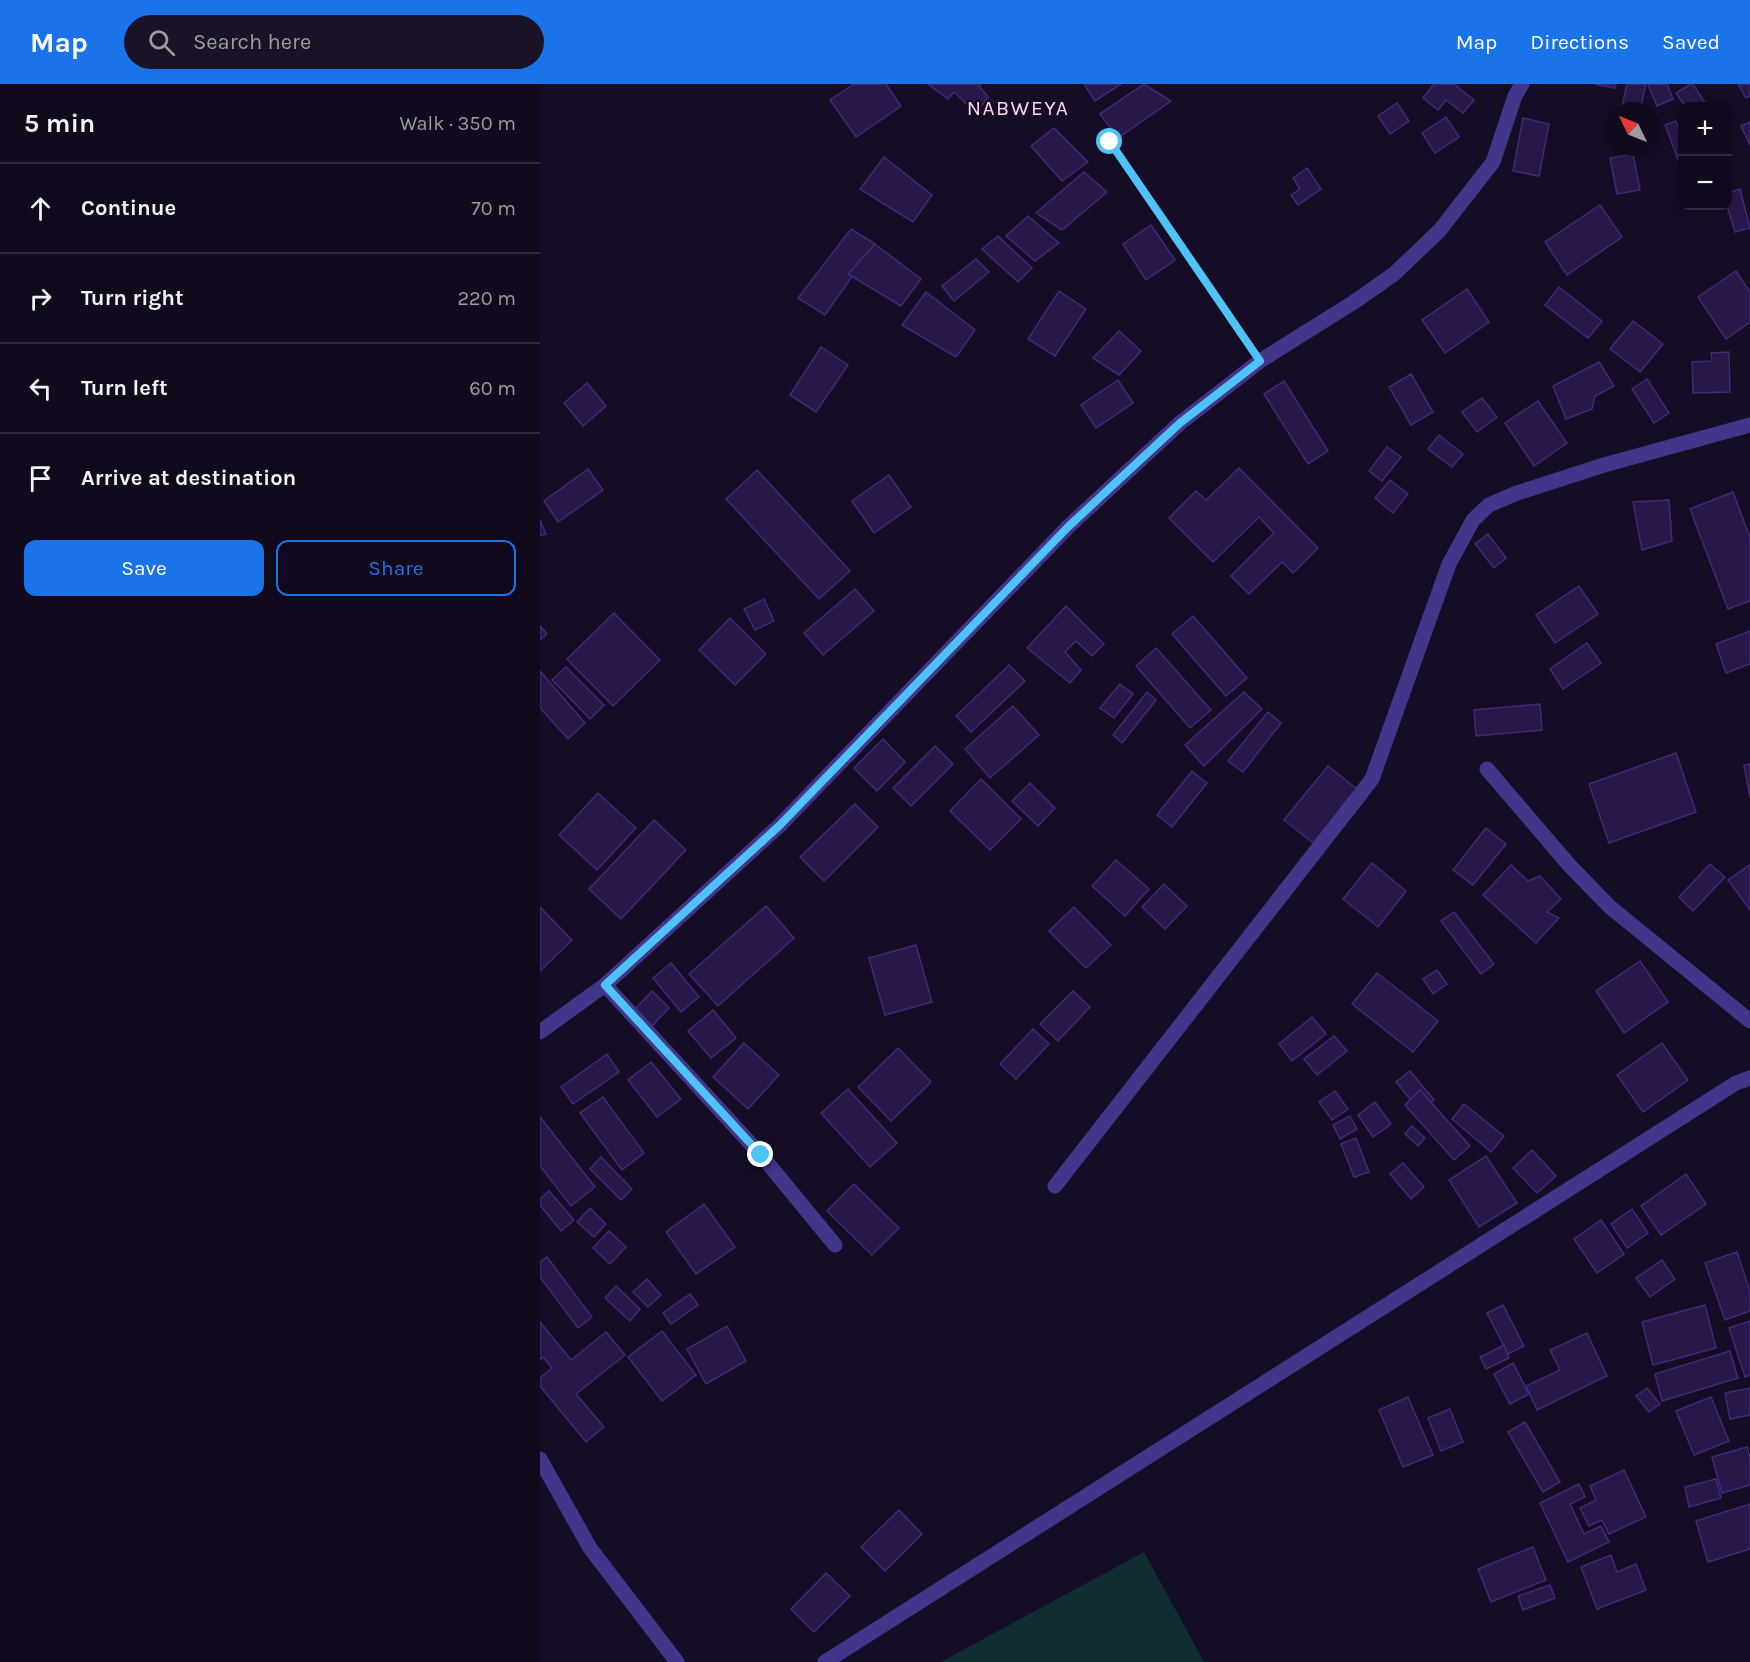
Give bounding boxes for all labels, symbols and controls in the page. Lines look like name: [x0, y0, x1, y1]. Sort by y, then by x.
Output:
search box: [124, 15, 544, 69]
text: Map: [30, 26, 88, 59]
icon: search: [145, 26, 178, 59]
text: Search here: [193, 29, 311, 55]
text: Map: [1456, 30, 1497, 54]
text: Directions: [1530, 30, 1629, 54]
text: Saved: [1662, 30, 1720, 54]
district label: NABWEYA: [967, 96, 1069, 120]
north arrow: [1606, 102, 1660, 156]
map controls: [1678, 102, 1732, 210]
button: +: [1678, 102, 1732, 156]
text: 5 min: [24, 108, 95, 139]
text: Walk · 350 m: [399, 112, 516, 135]
route start: [1096, 128, 1122, 154]
button: −: [1678, 156, 1732, 210]
icon: ahead: [24, 192, 57, 225]
text: Continue: [81, 195, 176, 221]
text: 70 m: [471, 197, 516, 220]
icon: right: [24, 282, 57, 315]
text: Turn right: [81, 285, 184, 311]
text: 220 m: [457, 287, 516, 310]
icon: left: [24, 372, 57, 405]
text: Turn left: [81, 375, 168, 401]
text: 60 m: [469, 377, 516, 400]
icon: arrive: [24, 462, 57, 495]
text: Arrive at destination: [81, 465, 296, 491]
button: Save: [24, 540, 264, 596]
button: Share: [276, 540, 516, 596]
route end: [747, 1141, 773, 1167]

